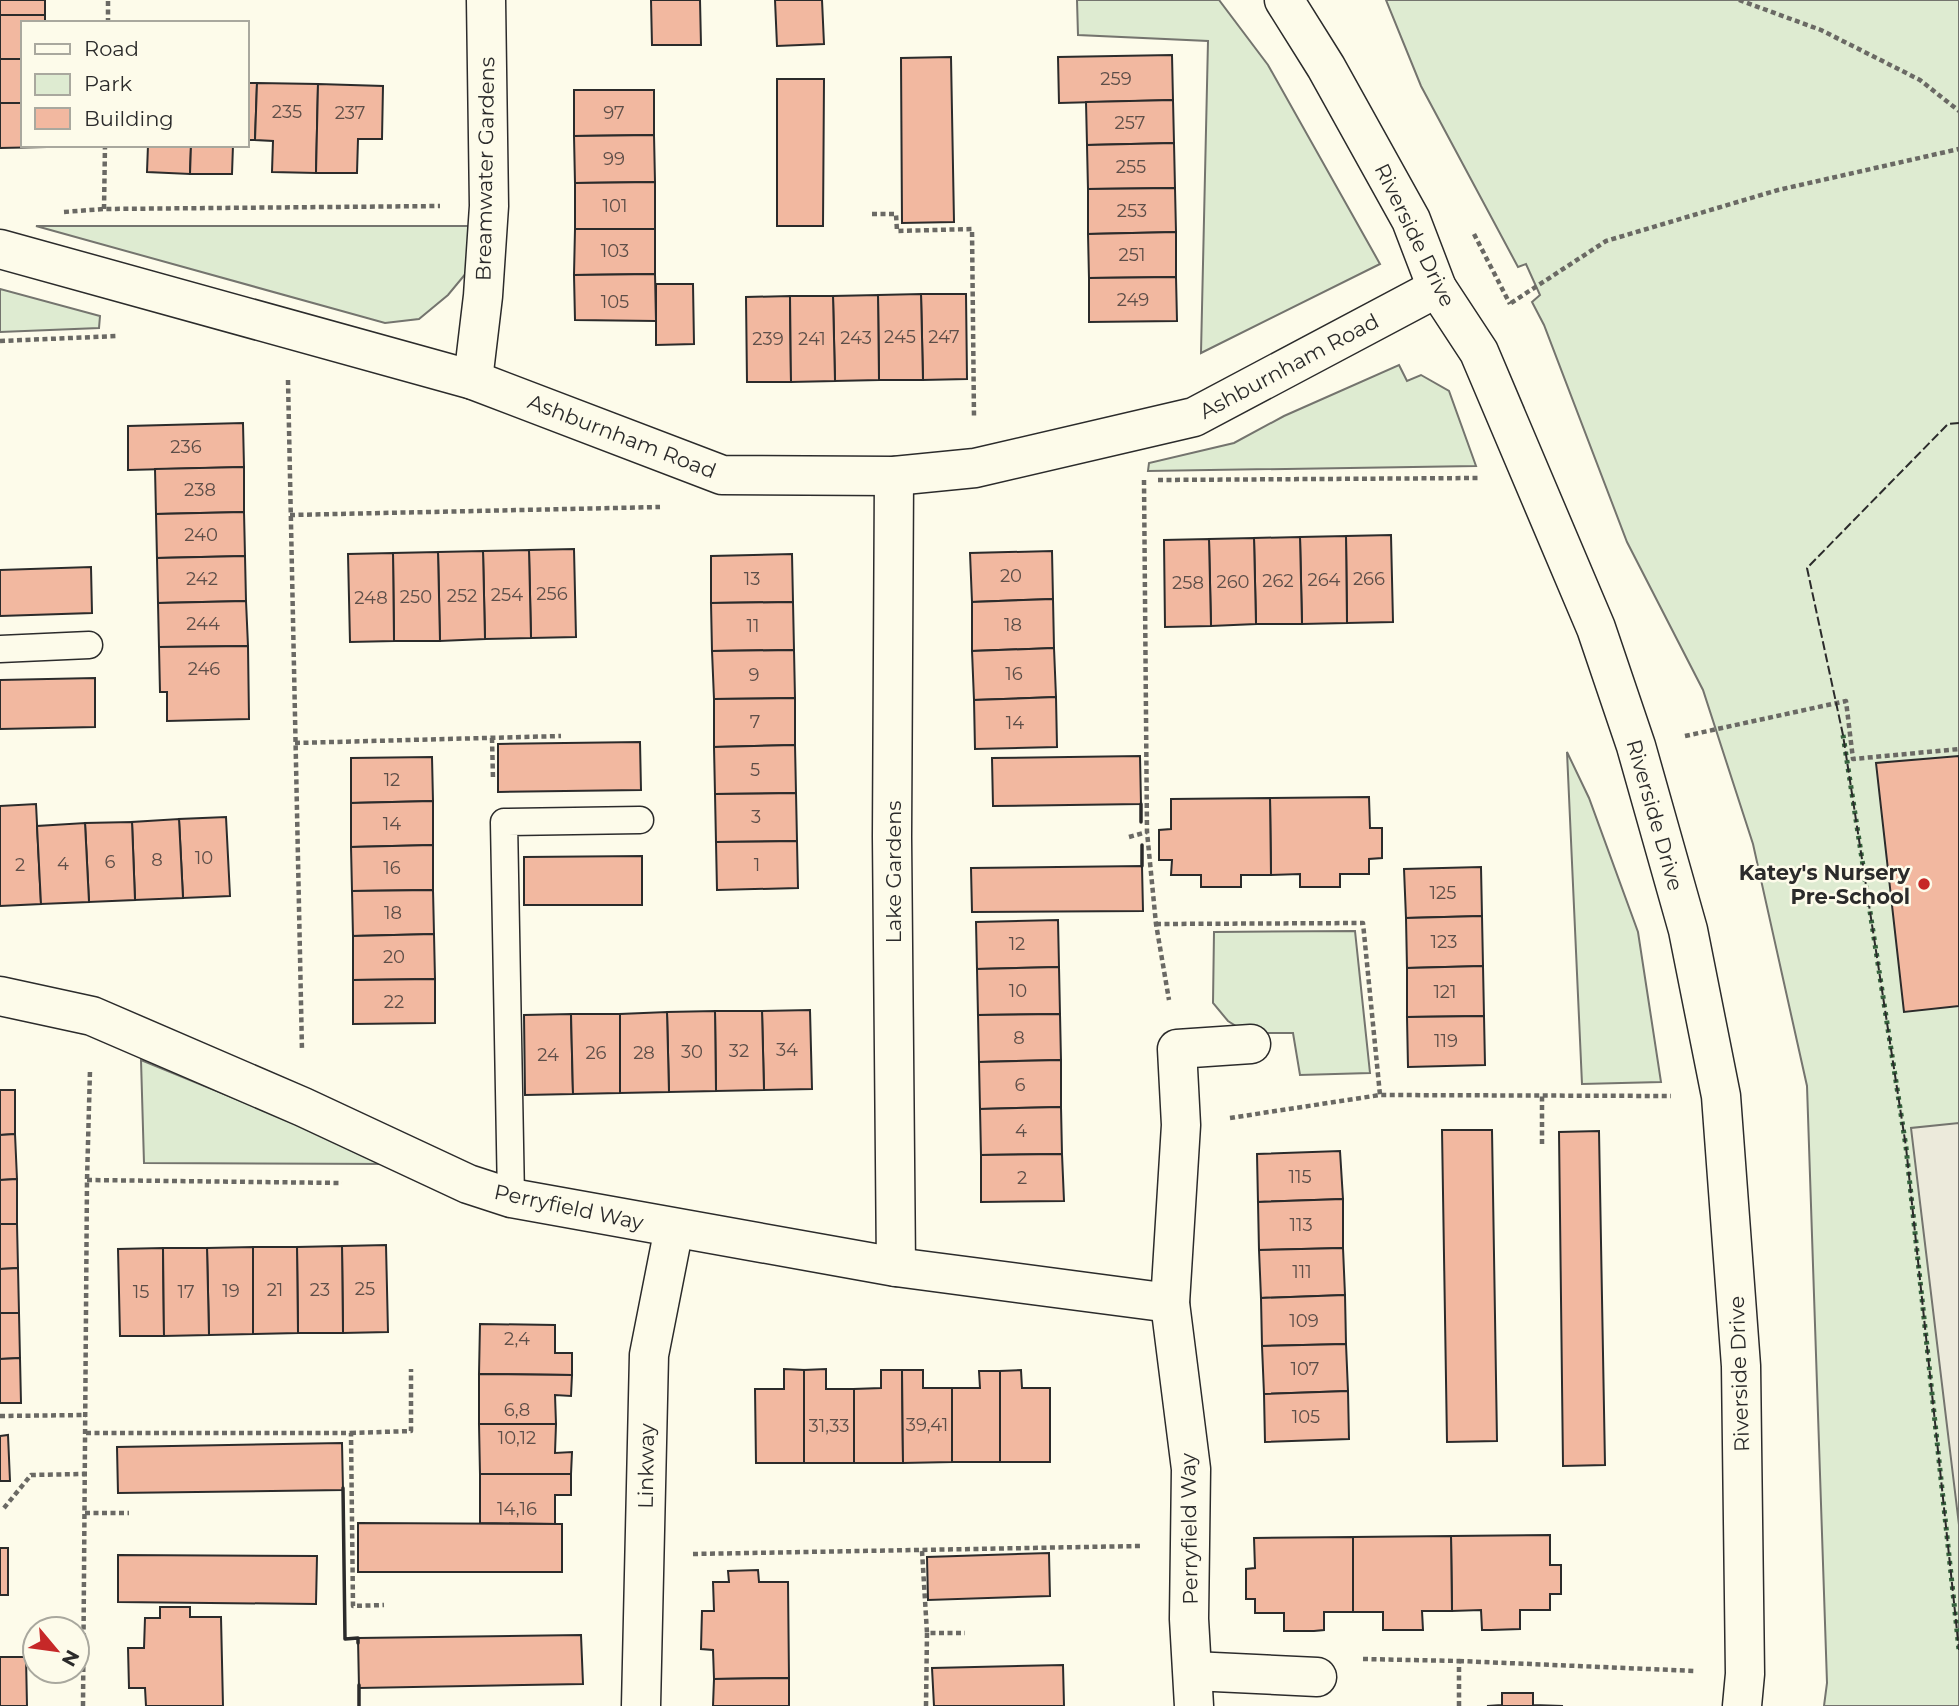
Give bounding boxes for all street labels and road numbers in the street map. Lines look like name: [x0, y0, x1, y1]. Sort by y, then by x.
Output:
street label: Breamwater Gardens: [471, 57, 499, 281]
street label: Riverside Drive: [1370, 159, 1460, 311]
street label: Ashburnham Road: [1195, 308, 1383, 424]
street label: Ashburnham Road: [524, 389, 720, 483]
street label: Riverside Drive: [1621, 736, 1689, 894]
street label: Lake Gardens: [881, 800, 906, 944]
street label: Perryfield Way: [492, 1179, 647, 1235]
street label: Riverside Drive: [1724, 1295, 1754, 1453]
street label: Linkway: [633, 1422, 659, 1509]
street label: Perryfield Way: [1175, 1452, 1203, 1605]

